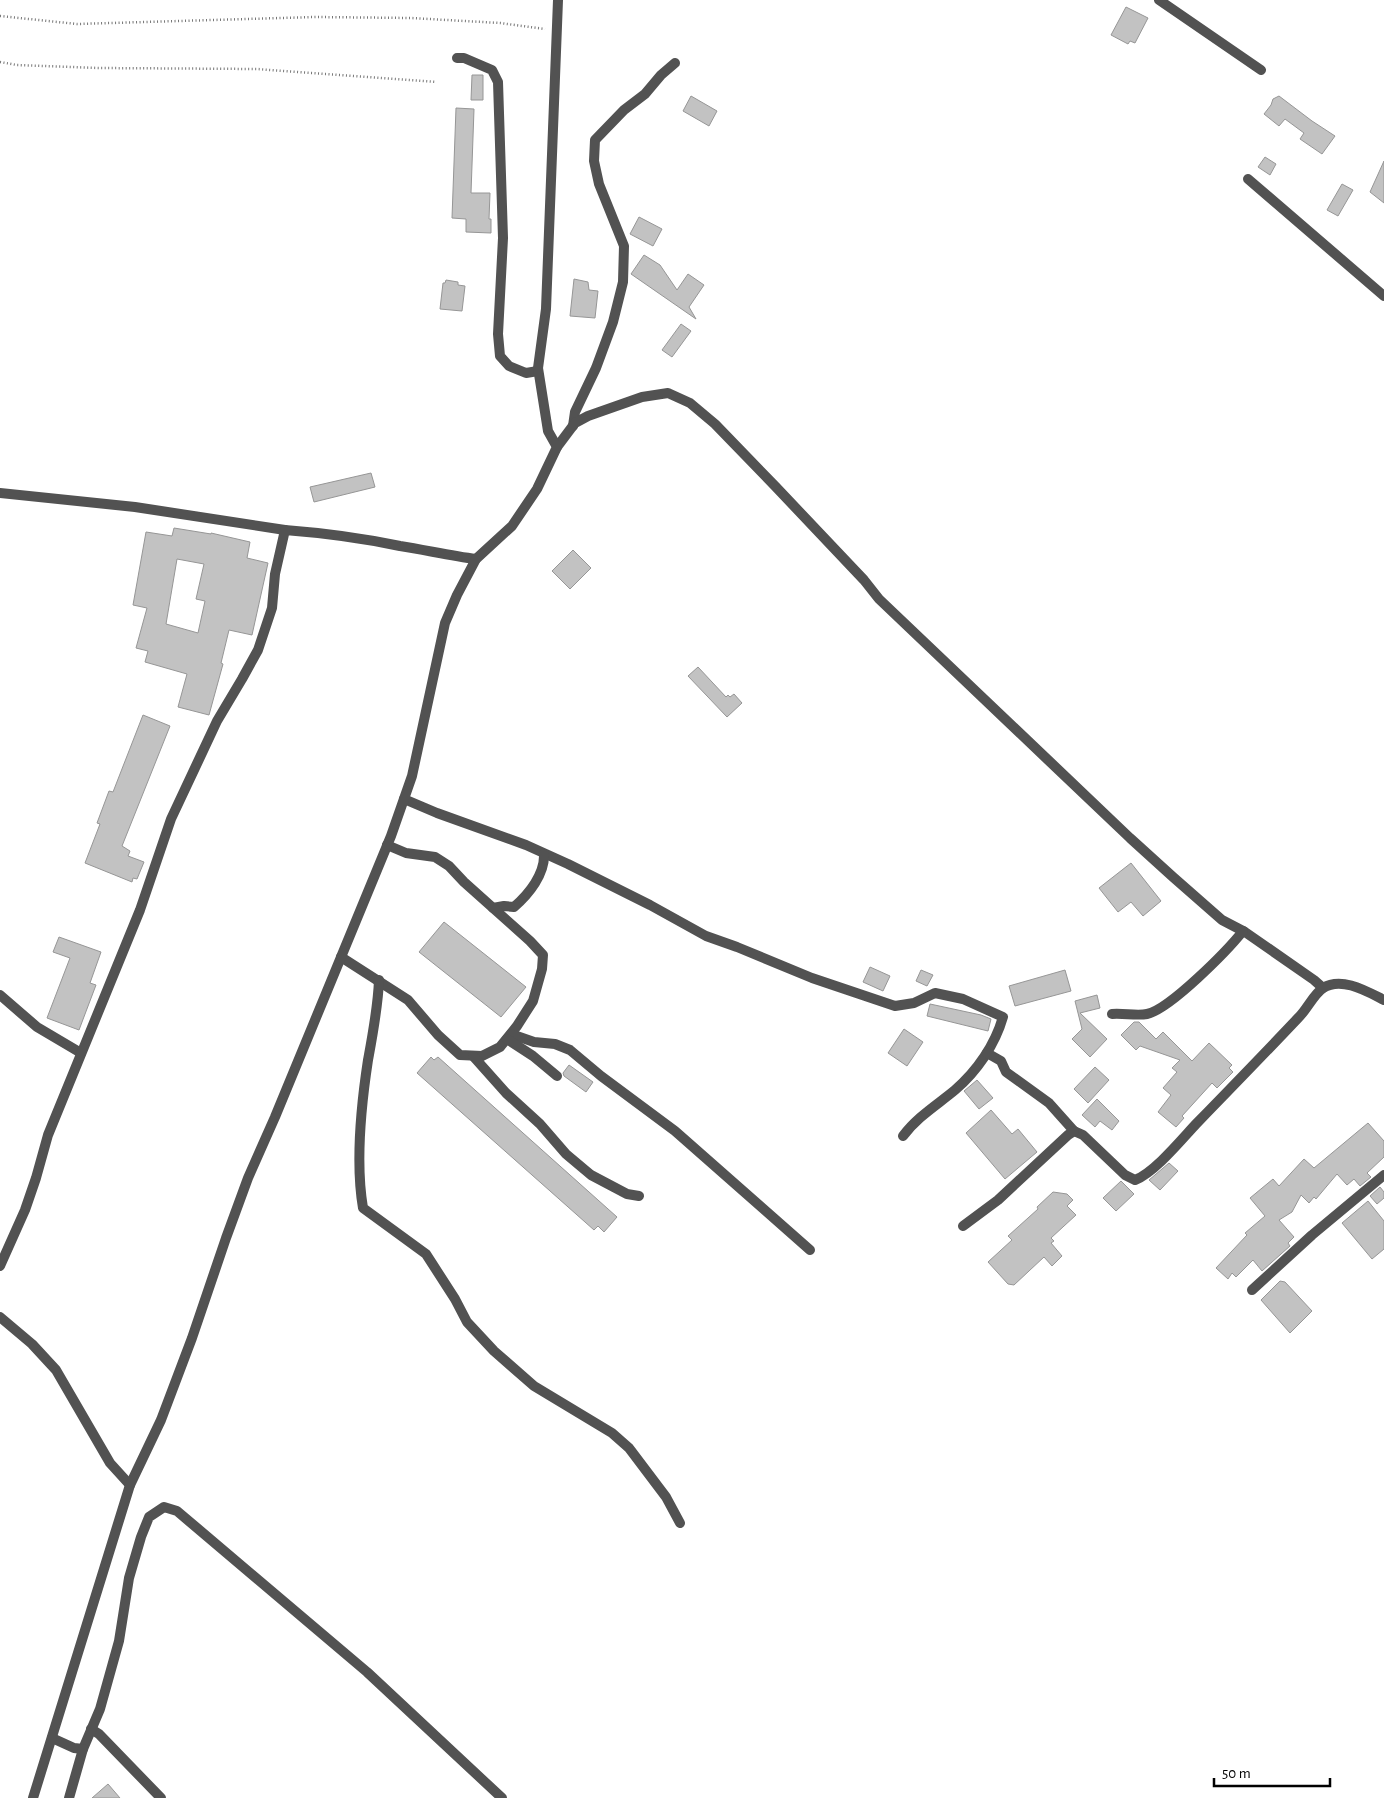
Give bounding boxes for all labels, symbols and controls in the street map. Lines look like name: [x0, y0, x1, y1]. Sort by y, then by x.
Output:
scale bar: [1214, 1756, 1330, 1788]
text: 50 m: [1222, 1766, 1251, 1781]

